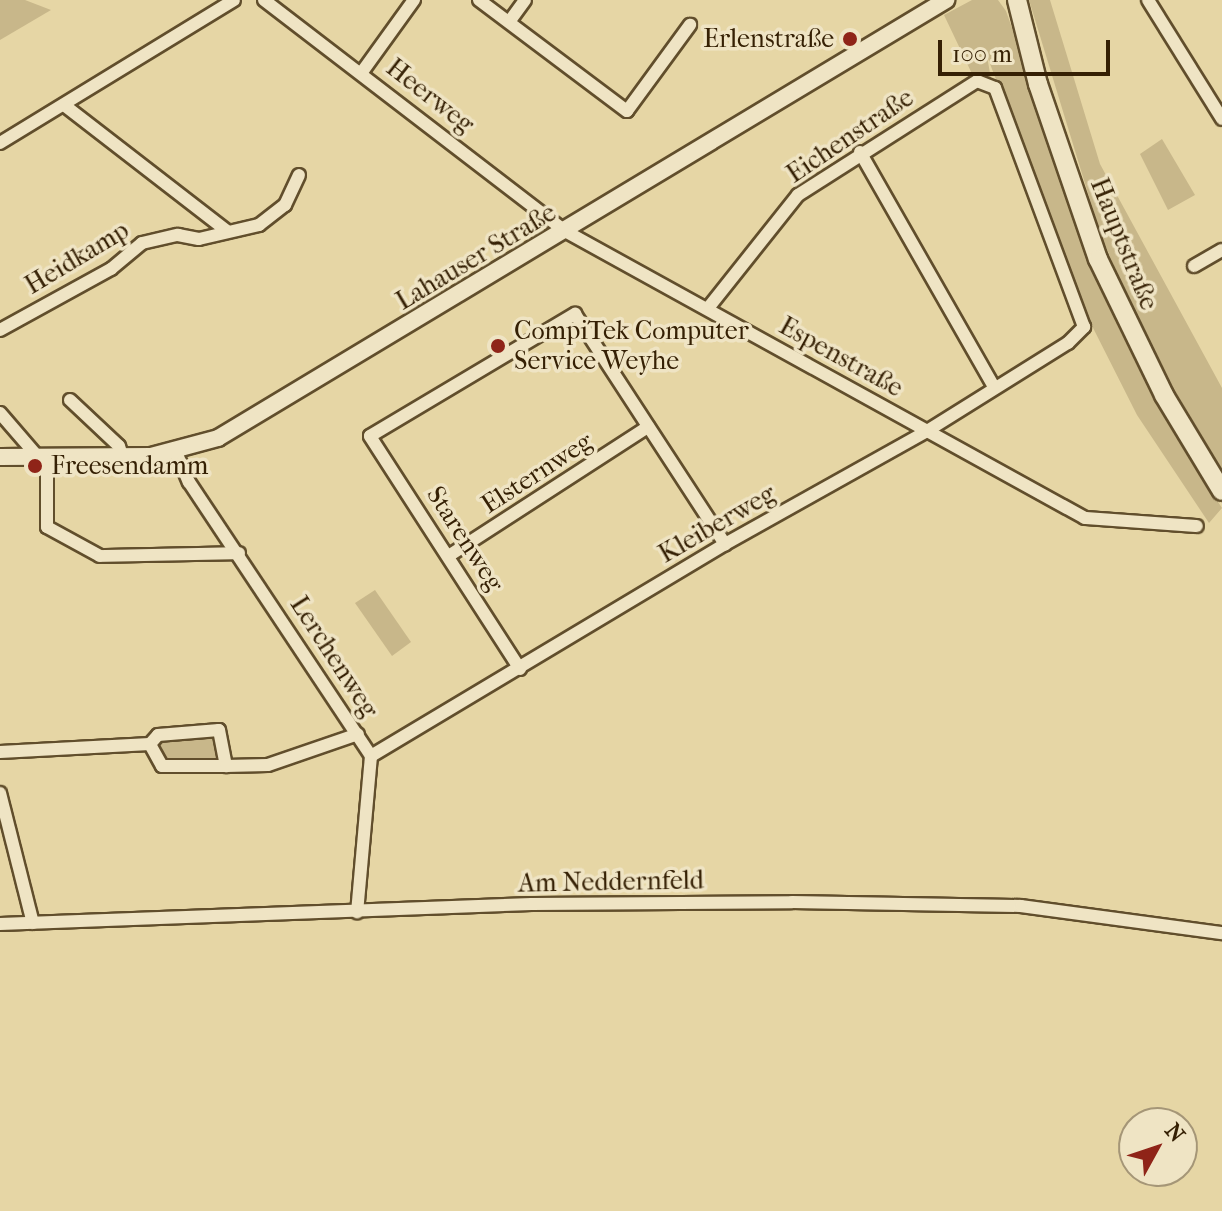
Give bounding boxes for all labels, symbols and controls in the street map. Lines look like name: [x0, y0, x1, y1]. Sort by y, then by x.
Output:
place label: Erlenstraße: [703, 23, 834, 55]
scale bar: [942, 24, 1114, 74]
marker: Erlenstraße: [841, 30, 859, 48]
text: 100 m: [952, 40, 1012, 68]
street label: Heerweg: [380, 52, 480, 140]
street label: Eichenstraße: [781, 82, 919, 190]
street label: Hauptstraße: [1083, 173, 1165, 315]
street label: Lahauser Straße: [390, 197, 562, 317]
street label: Heidkamp: [19, 215, 135, 301]
street label: Espenstraße: [774, 310, 908, 404]
place label: CompiTek Computer Service Weyhe: [514, 315, 749, 376]
marker: CompiTek Computer Service Weyhe: [489, 337, 507, 355]
street label: Elsternweg: [476, 426, 598, 520]
place label: Freesendamm: [51, 450, 208, 482]
marker: Freesendamm: [26, 457, 44, 475]
street label: Kleiberweg: [653, 478, 781, 570]
street label: Starenweg: [420, 481, 510, 597]
street label: Lerchenweg: [283, 590, 385, 724]
street label: Am Neddernfeld: [518, 865, 704, 899]
north arrow: [1118, 1107, 1198, 1187]
text: N: [1160, 1118, 1190, 1148]

